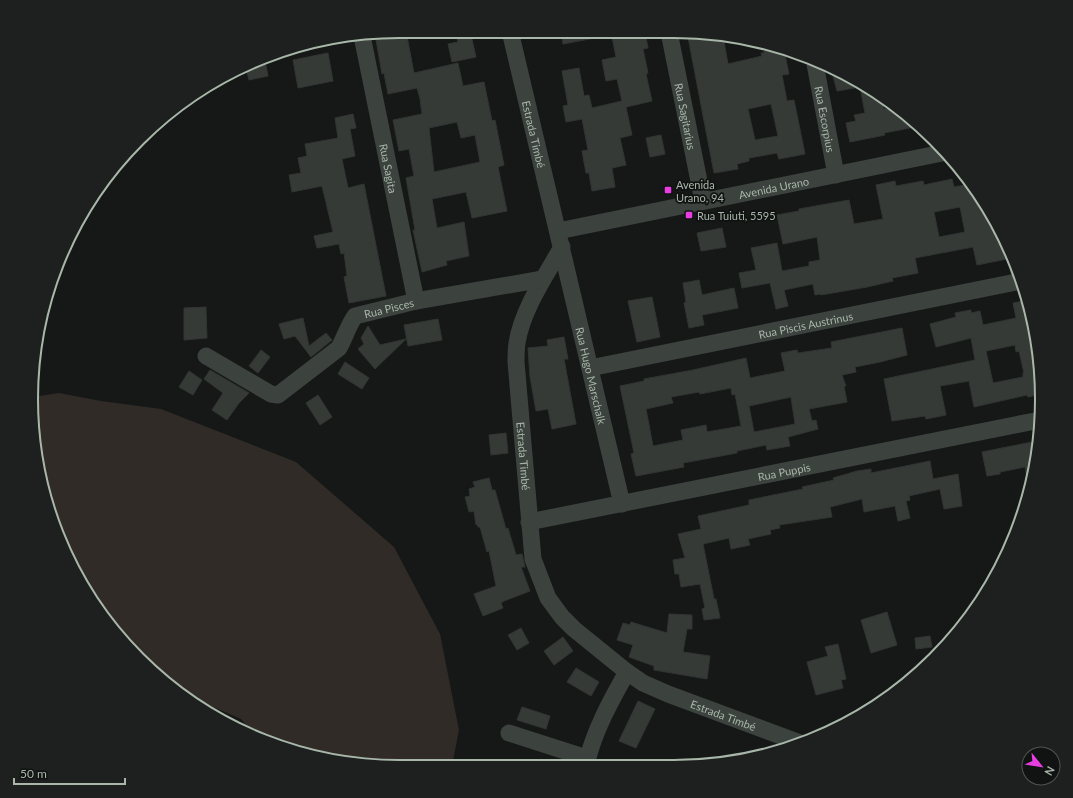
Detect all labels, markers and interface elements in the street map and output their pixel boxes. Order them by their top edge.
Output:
street label: Rua Sagitarius [673,82,699,151]
street label: Rua Escorpius [813,85,838,154]
street label: Estrada Timbé [520,99,549,169]
street label: Rua Sagita [378,142,400,194]
street label: Avenida Urano [737,174,810,201]
place label: Avenida Urano, 94 [676,178,724,204]
marker: Avenida Urano, 94 [663,185,673,195]
place label: Rua Tuiuti, 5595 [697,209,776,222]
marker: Rua Tuiuti, 5595 [684,210,694,220]
street label: Rua Pisces [363,295,415,320]
street label: Rua Piscis Austrinus [757,309,854,340]
street label: Rua Hugo Marschalk [574,325,609,426]
street label: Estrada Timbé [515,421,534,491]
street label: Rua Puppis [756,459,812,483]
street label: Estrada Timbé [689,697,758,733]
north arrow [1021,746,1061,786]
scale bar [14,760,125,786]
text: N [1042,764,1058,778]
text: 50 m [20,766,47,781]

